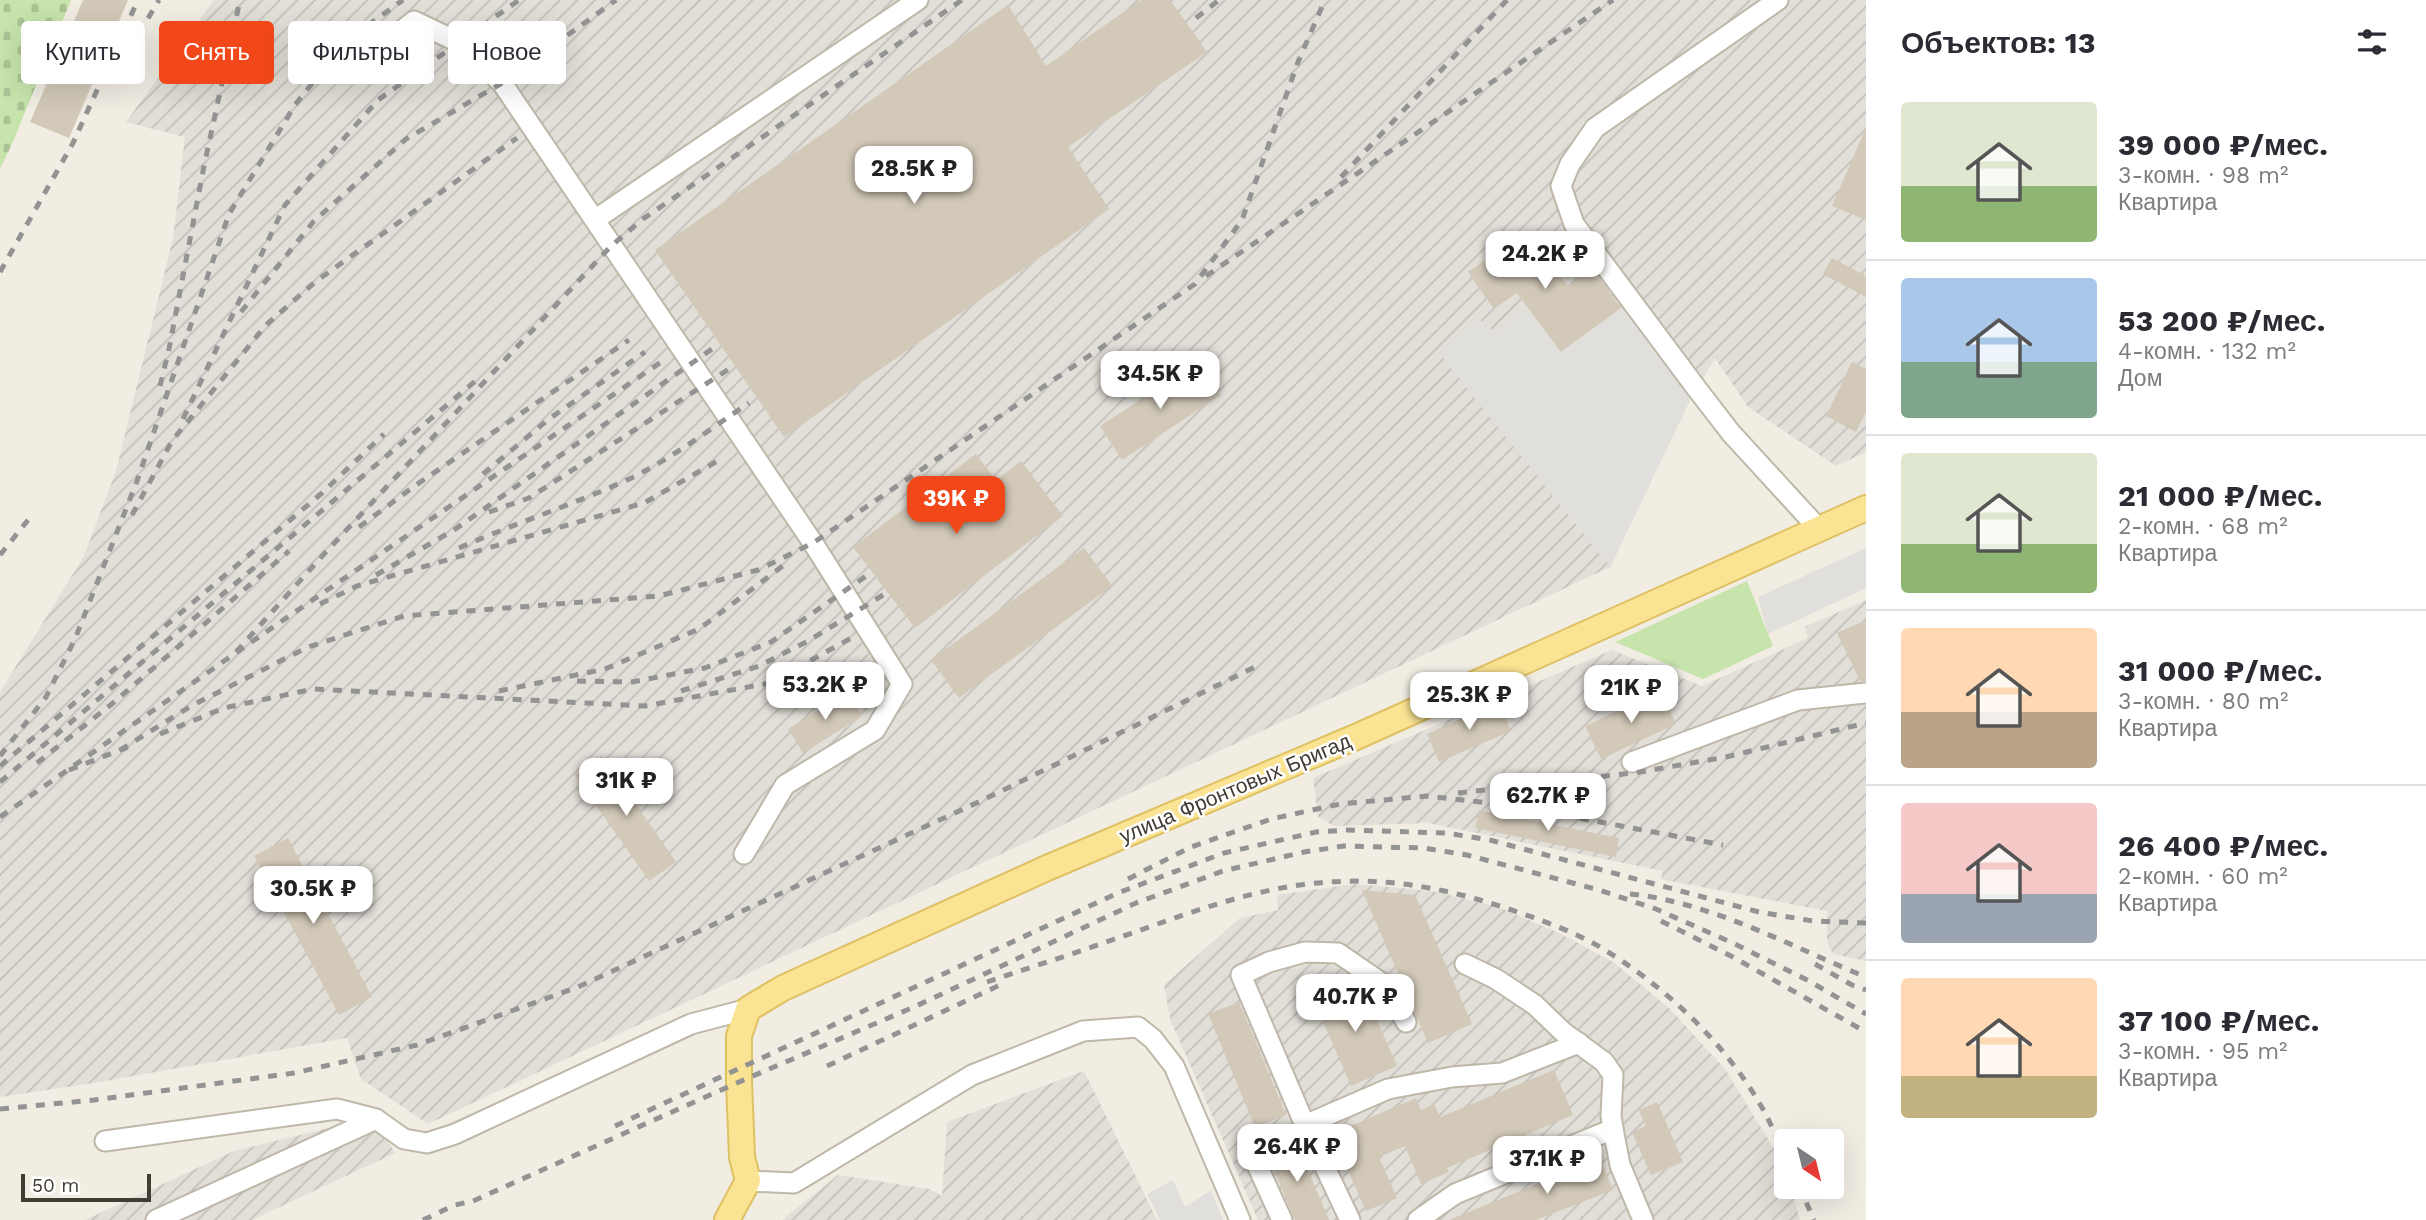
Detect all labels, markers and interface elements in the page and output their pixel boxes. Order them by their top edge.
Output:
chip: Купить [21,21,145,84]
chip: Снять [159,21,274,84]
chip: Фильтры [288,21,434,84]
chip: Новое [448,21,566,84]
icon: filters [2353,23,2391,61]
text: Объектов: 13 [1901,25,2096,60]
text: 39 000 ₽/мес. [2118,127,2328,162]
icon: home [1957,130,2041,214]
pin: 28.5K ₽ [849,146,979,206]
text: 28.5K ₽ [871,155,957,182]
text: 3-комн. · 98 m² [2118,162,2288,189]
text: Квартира [2118,189,2217,216]
pin: 24.2K ₽ [1480,232,1610,291]
text: 24.2K ₽ [1502,240,1588,267]
text: 53 200 ₽/мес. [2118,303,2326,338]
icon: home [1957,306,2041,390]
text: 4-комн. · 132 m² [2118,338,2296,365]
pin: 34.5K ₽ [1095,352,1225,411]
text: 34.5K ₽ [1117,360,1203,387]
text: Дом [2118,365,2162,392]
pin: 39K ₽ [907,476,1005,536]
text: 21 000 ₽/мес. [2118,478,2322,513]
icon: home [1957,481,2041,565]
text: 39K ₽ [923,485,989,512]
text: 2-комн. · 68 m² [2118,513,2288,540]
text: Квартира [2118,540,2217,567]
text: 31 000 ₽/мес. [2118,653,2322,688]
icon: home [1957,656,2041,740]
pin: 53.2K ₽ [760,662,890,722]
pin: 21K ₽ [1582,666,1680,725]
text: 53.2K ₽ [782,671,868,698]
pin: 25.3K ₽ [1404,672,1534,732]
text: 21K ₽ [1600,674,1662,701]
text: 25.3K ₽ [1426,681,1512,708]
text: 3-комн. · 80 m² [2118,688,2288,715]
text: Квартира [2118,715,2217,742]
street label: улица Фронтовых Бригад [1115,728,1355,848]
pin: 31K ₽ [577,758,675,818]
text: 31K ₽ [595,767,657,794]
pin: 62.7K ₽ [1483,774,1613,833]
text: 62.7K ₽ [1506,782,1590,809]
text: 26 400 ₽/мес. [2118,828,2328,863]
icon: home [1957,831,2041,915]
text: 2-комн. · 60 m² [2118,863,2288,890]
pin: 30.5K ₽ [248,866,378,926]
text: 30.5K ₽ [270,875,356,902]
text: Квартира [2118,890,2217,917]
pin: 40.7K ₽ [1290,974,1420,1034]
text: 40.7K ₽ [1312,983,1398,1010]
text: 37 100 ₽/мес. [2118,1003,2320,1038]
icon: home [1957,1006,2041,1090]
text: 3-комн. · 95 m² [2118,1038,2288,1065]
text: Квартира [2118,1065,2217,1092]
pin: 26.4K ₽ [1232,1124,1362,1184]
north arrow [1774,1129,1844,1199]
map controls [1774,1129,1844,1199]
text: 26.4K ₽ [1253,1133,1341,1160]
pin: 37.1K ₽ [1482,1136,1612,1196]
text: 37.1K ₽ [1509,1145,1585,1172]
scale bar [21,1171,150,1203]
text: 50 m [32,1174,79,1197]

